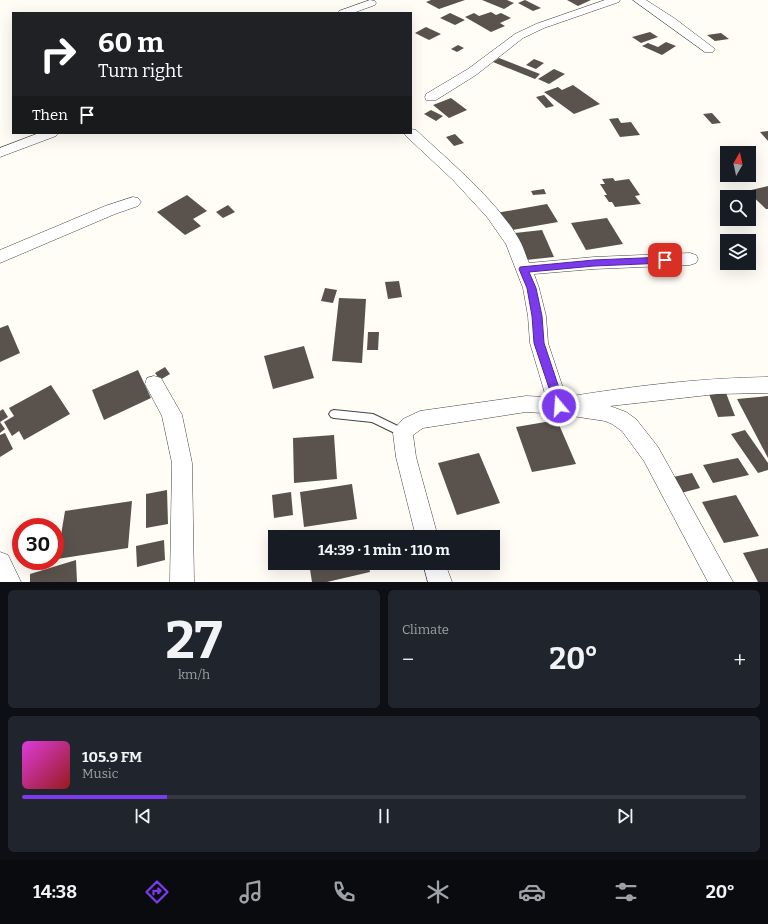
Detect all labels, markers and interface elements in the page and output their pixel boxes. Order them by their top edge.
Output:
text: 60 m [98,26,164,59]
icon: right [32,28,84,80]
text: Turn right [98,60,183,82]
icon: arrive [76,104,98,126]
text: Then [32,106,68,124]
north arrow [720,146,756,182]
map controls [720,146,756,270]
button: search [720,190,756,226]
button: layers [720,234,756,270]
pin [648,243,682,277]
icon: arrive [654,249,676,271]
position arrow [538,385,580,427]
speed limit sign: 30 [12,518,64,570]
text: 14:39 · 1 min · 110 m [318,541,450,559]
text: 27 [166,609,223,672]
text: Climate [402,622,449,637]
text: 20° [549,641,598,677]
text: − [402,646,414,673]
text: + [733,646,746,673]
text: km/h [178,667,210,682]
text: 105.9 FM [82,748,142,766]
text: Music [82,766,118,781]
icon: previous [132,805,154,827]
icon: pause [373,805,395,827]
icon: next [614,805,636,827]
icon: directions [143,878,171,906]
icon: music [237,878,265,906]
icon: phone [330,878,358,906]
icon: climate [424,878,452,906]
icon: car [518,878,546,906]
icon: filters [612,878,640,906]
text: 14:38 [33,881,77,903]
text: 20° [706,881,735,903]

